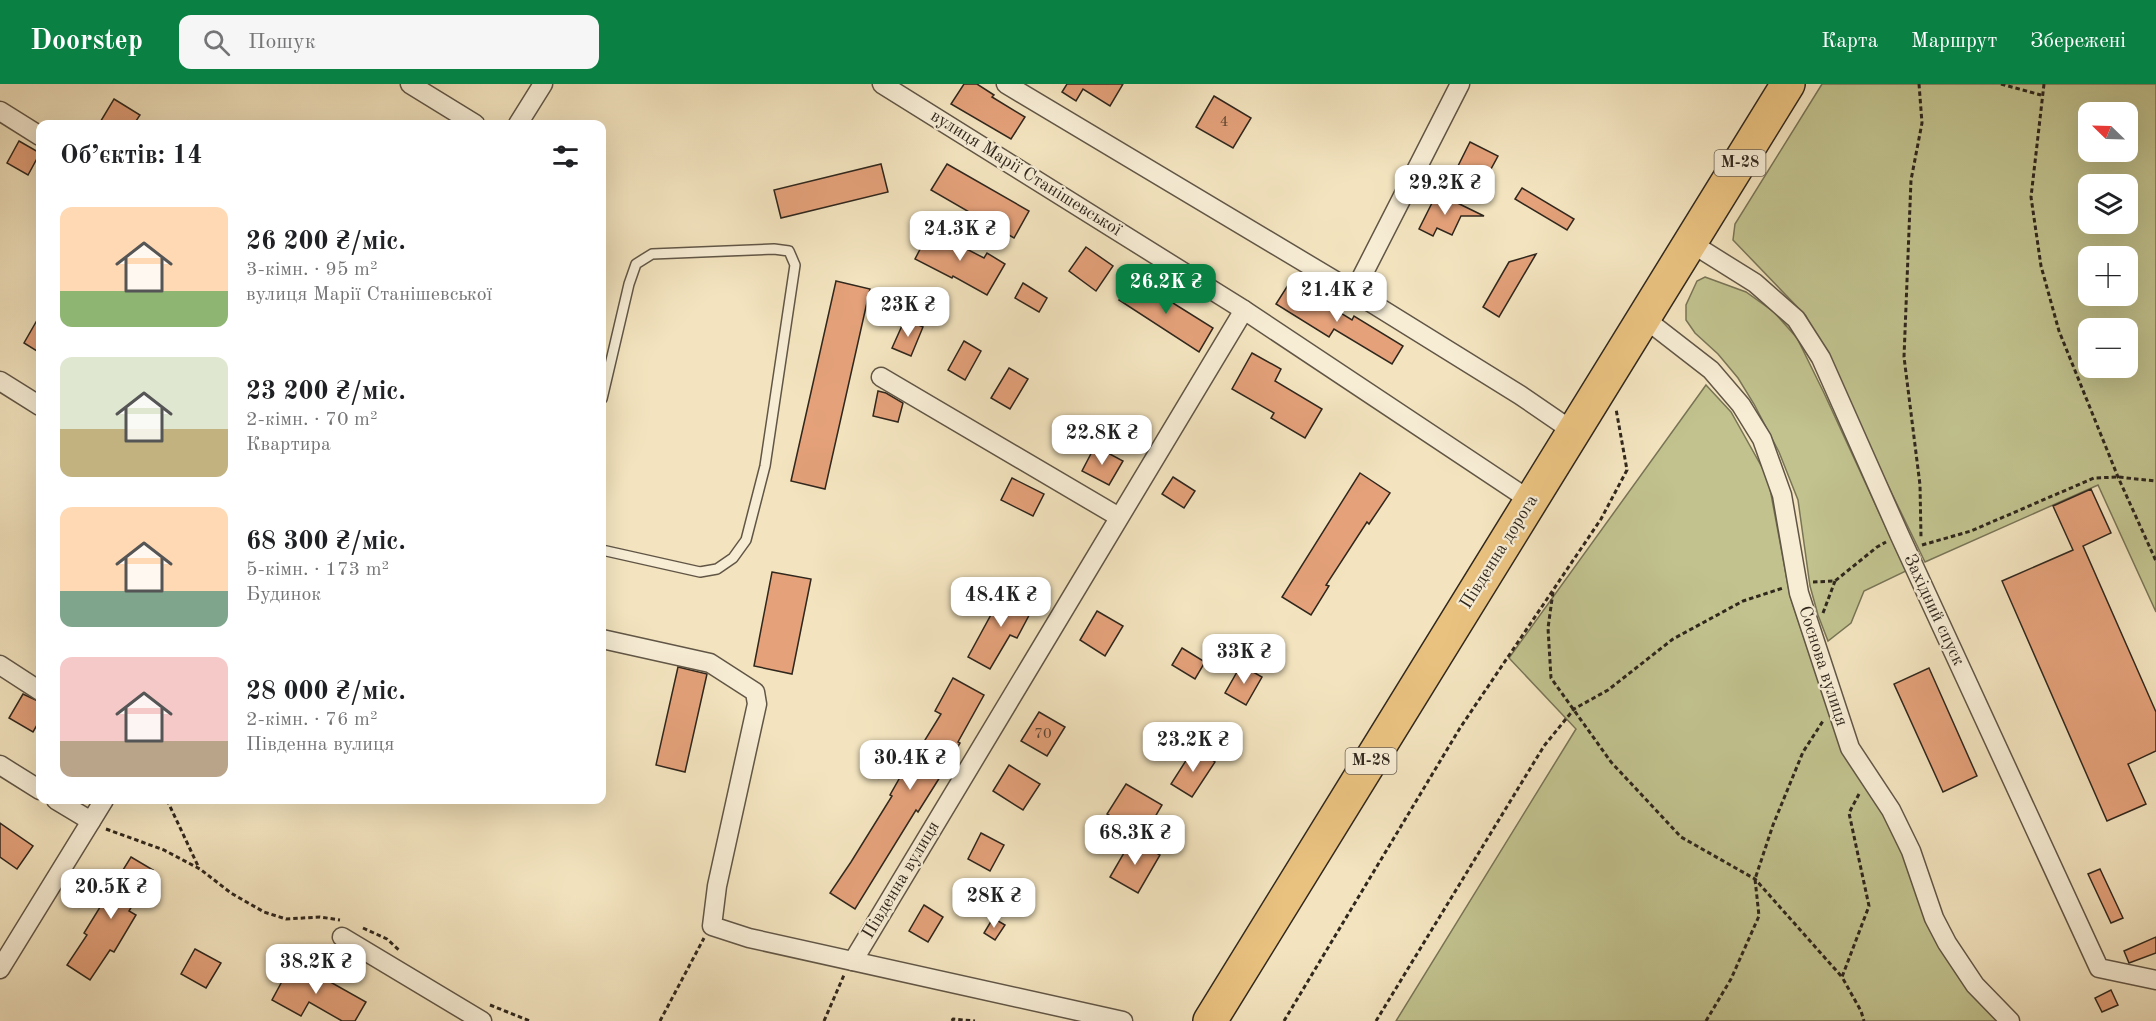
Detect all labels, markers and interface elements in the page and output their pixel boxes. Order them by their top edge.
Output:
search box [179,15,599,69]
icon: search [200,26,233,59]
text: Doorstep [30,28,143,56]
text: Пошук [248,31,316,53]
text: Карта [1821,31,1878,52]
text: Маршрут [1911,31,1997,52]
text: Збережені [2030,31,2126,52]
north arrow [2078,102,2138,162]
map controls [2078,102,2138,378]
street label: вулиця Марії Станішевської [927,107,1125,239]
house number: 4 [1220,115,1228,130]
icon: filters [549,140,582,173]
text: Об’єктів: 14 [60,143,202,169]
road number: М-28 [1714,150,1766,176]
pin: 29.2K ₴ [1390,165,1500,216]
text: 29.2K ₴ [1409,174,1481,194]
button: layers [2078,174,2138,234]
pin: 24.3K ₴ [905,211,1015,262]
text: 24.3K ₴ [924,220,996,240]
text: 26 200 ₴/міс. [246,229,406,255]
icon: home [108,231,180,303]
button: + [2078,246,2138,306]
text: 3-кімн. · 95 m² [246,260,378,280]
pin: 26.2K ₴ [1111,264,1221,315]
pin: 21.4K ₴ [1282,272,1392,323]
text: 26.2K ₴ [1130,273,1202,293]
text: 21.4K ₴ [1301,281,1373,301]
text: вулиця Марії Станішевської [246,285,492,305]
pin: 23K ₴ [866,287,950,338]
text: 23K ₴ [880,296,936,316]
button: − [2078,318,2138,378]
text: 23 200 ₴/міс. [246,379,406,405]
icon: home [108,381,180,453]
text: 2-кімн. · 70 m² [246,410,378,430]
pin: 22.8K ₴ [1047,415,1157,466]
text: 22.8K ₴ [1066,424,1138,444]
text: Квартира [246,435,331,455]
street label: Південна дорога [1457,492,1541,612]
text: 68 300 ₴/міс. [246,529,406,555]
icon: home [108,531,180,603]
street label: Західний спуск [1900,551,1968,669]
text: 5-кімн. · 173 m² [246,560,389,580]
pin: 48.4K ₴ [946,577,1056,628]
text: Будинок [246,585,321,605]
text: 48.4K ₴ [965,586,1037,606]
street label: Соснова вулиця [1795,604,1851,728]
pin: 33K ₴ [1202,634,1286,685]
text: 33K ₴ [1216,643,1272,663]
text: 28 000 ₴/міс. [246,679,406,705]
icon: home [108,681,180,753]
text: 2-кімн. · 76 m² [246,710,378,730]
pin: 23.2K ₴ [1138,722,1248,773]
house number: 70 [1034,727,1052,742]
text: 23.2K ₴ [1157,731,1229,751]
text: Південна вулиця [246,735,394,755]
pin: 30.4K ₴ [855,740,965,791]
road number: М-28 [1346,748,1396,774]
text: 30.4K ₴ [874,749,946,769]
pin: 68.3K ₴ [1080,815,1190,866]
street label: Південна вулиця [859,818,943,942]
text: 68.3K ₴ [1099,824,1171,844]
pin: 20.5K ₴ [56,869,166,920]
text: 20.5K ₴ [75,878,147,898]
pin: 28K ₴ [952,878,1036,929]
text: 28K ₴ [966,887,1022,907]
pin: 38.2K ₴ [261,944,371,995]
text: 38.2K ₴ [280,953,352,973]

